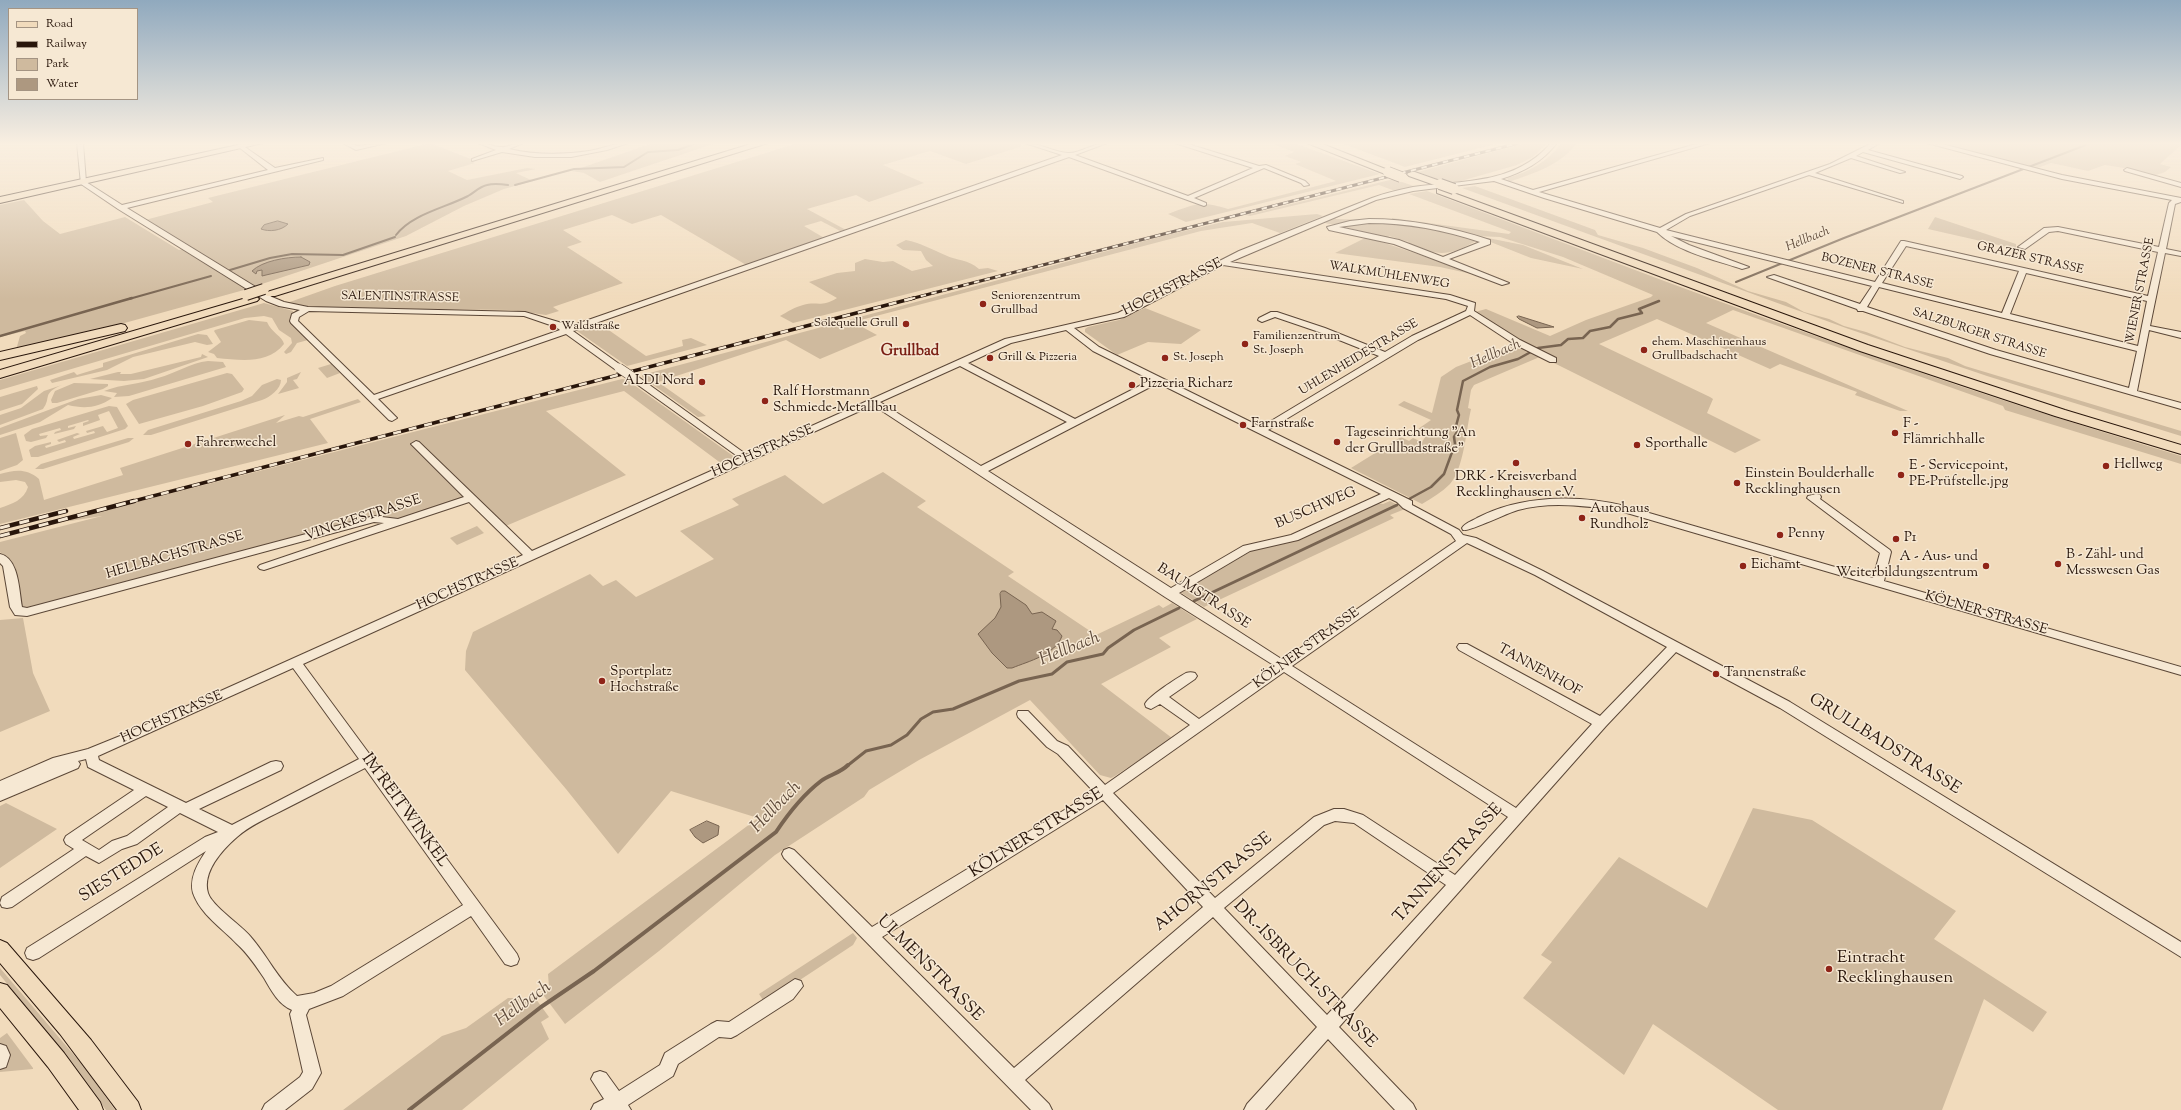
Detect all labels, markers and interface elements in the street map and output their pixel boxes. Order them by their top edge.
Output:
legend [8,8,138,100]
text: Road [46,15,73,33]
text: Railway [46,35,87,53]
text: Park [46,55,69,73]
text: Water [46,75,78,93]
water label: Hellbach [1784,224,1832,256]
street label: WIENER STRASSE [2124,237,2158,345]
street label: GRAZER STRASSE [1975,240,2085,278]
street label: BOZENER STRASSE [1819,251,1935,293]
street label: HOCHSTRASSE [1120,256,1226,320]
street label: WALKMÜHLENWEG [1328,259,1450,293]
street label: SALENTINSTRASSE [341,290,459,306]
place label: Seniorenzentrum Grullbad [991,290,1080,318]
marker: Seniorenzentrum Grullbad [978,299,988,309]
street label: SALZBURGER STRASSE [1910,306,2048,362]
place label: Solequelle Grull [814,317,898,331]
street label: UHLENHEIDESTRASSE [1297,317,1421,399]
marker: Solequelle Grull [901,319,911,329]
place label: Waldstraße [561,320,620,334]
marker: Waldstraße [548,322,558,332]
place label: Familienzentrum St. Joseph [1253,330,1340,358]
water label: Hellbach [1468,336,1524,374]
place label: ehem. Maschinenhaus Grullbadschacht [1652,336,1766,364]
marker: Familienzentrum St. Joseph [1240,339,1250,349]
district label: Grullbad [881,343,939,361]
marker: ehem. Maschinenhaus Grullbadschacht [1639,345,1649,355]
place label: Grill & Pizzeria [998,351,1077,365]
place label: St. Joseph [1173,351,1224,365]
marker: Grill & Pizzeria [985,353,995,363]
marker: St. Joseph [1160,353,1170,363]
place label: ALDI Nord [624,374,694,390]
marker: ALDI Nord [697,377,707,387]
place label: Pizzeria Richarz [1140,377,1233,393]
marker: Pizzeria Richarz [1127,380,1137,390]
place label: Ralf Horstmann Schmiede-Metallbau [773,385,897,418]
marker: Ralf Horstmann Schmiede-Metallbau [760,396,770,406]
place label: Farnstraße [1251,417,1314,433]
place label: F - Flämrichhalle [1903,417,1985,450]
marker: Farnstraße [1238,420,1248,430]
street label: HOCHSTRASSE [709,422,817,482]
place label: Tageseinrichtung "An der Grullbadstraße" [1345,426,1476,458]
marker: F - Flämrichhalle [1890,428,1900,438]
place label: Fahrerwechel [196,436,276,452]
marker: Tageseinrichtung "An der Grullbadstraße" [1332,437,1342,447]
place label: Sporthalle [1645,437,1708,453]
marker: Fahrerwechel [183,439,193,449]
marker: Sporthalle [1632,440,1642,450]
marker: DRK - Kreisverband Recklinghausen e.V. [1511,458,1521,468]
place label: Hellweg [2114,458,2163,474]
place label: E - Servicepoint, PE-Prüfstelle.jpg [1909,459,2008,492]
marker: Hellweg [2101,461,2111,471]
place label: Einstein Boulderhalle Recklinghausen [1745,467,1874,500]
place label: DRK - Kreisverband Recklinghausen e.V. [1455,470,1577,502]
marker: E - Servicepoint, PE-Prüfstelle.jpg [1896,470,1906,480]
marker: Einstein Boulderhalle Recklinghausen [1732,478,1742,488]
street label: BUSCHWEG [1273,484,1359,534]
street label: VINCKESTRASSE [303,492,423,546]
place label: Autohaus Rundholz [1590,502,1649,534]
marker: Autohaus Rundholz [1577,513,1587,523]
place label: Penny [1788,527,1825,543]
street label: HELLBACHSTRASSE [104,528,246,584]
marker: Penny [1775,530,1785,540]
place label: P1 [1904,531,1916,547]
marker: P1 [1891,534,1901,544]
place label: B - Zähl- und Messwesen Gas [2066,548,2159,580]
place label: A - Aus- und Weiterbildungszentrum [1836,550,1978,582]
street label: HOCHSTRASSE [414,555,522,615]
place label: Eichamt [1751,558,1801,574]
marker: B - Zähl- und Messwesen Gas [2053,559,2063,569]
street label: BAUMSTRASSE [1153,561,1253,633]
marker: Eichamt [1738,561,1748,571]
marker: A - Aus- und Weiterbildungszentrum [1981,561,1991,571]
street label: KÖLNER STRASSE [1923,588,2049,640]
street label: KÖLNER STRASSE [1251,605,1363,693]
water label: Hellbach [1036,628,1104,672]
street label: TANNENHOF [1494,641,1584,701]
place label: Sportplatz Hochstraße [610,665,679,698]
place label: Tannenstraße [1724,666,1806,682]
marker: Tannenstraße [1711,669,1721,679]
marker: Sportplatz Hochstraße [597,676,607,686]
street label: HOCHSTRASSE [118,688,226,748]
street label: GRULLBADSTRASSE [1804,690,1964,800]
street label: IM REITWINKEL [356,750,452,872]
water label: Hellbach [747,778,807,838]
street label: KÖLNER STRASSE [966,784,1108,884]
street label: TANNENSTRASSE [1390,800,1508,928]
street label: AHORNSTRASSE [1151,829,1277,937]
street label: SIESTEDDE [76,840,168,908]
street label: DR.-ISBRUCH-STRASSE [1228,897,1380,1053]
street label: ULMENSTRASSE [872,912,986,1026]
place label: Eintracht Recklinghausen [1837,949,1953,989]
marker: Eintracht Recklinghausen [1824,964,1834,974]
water label: Hellbach [492,978,556,1032]

